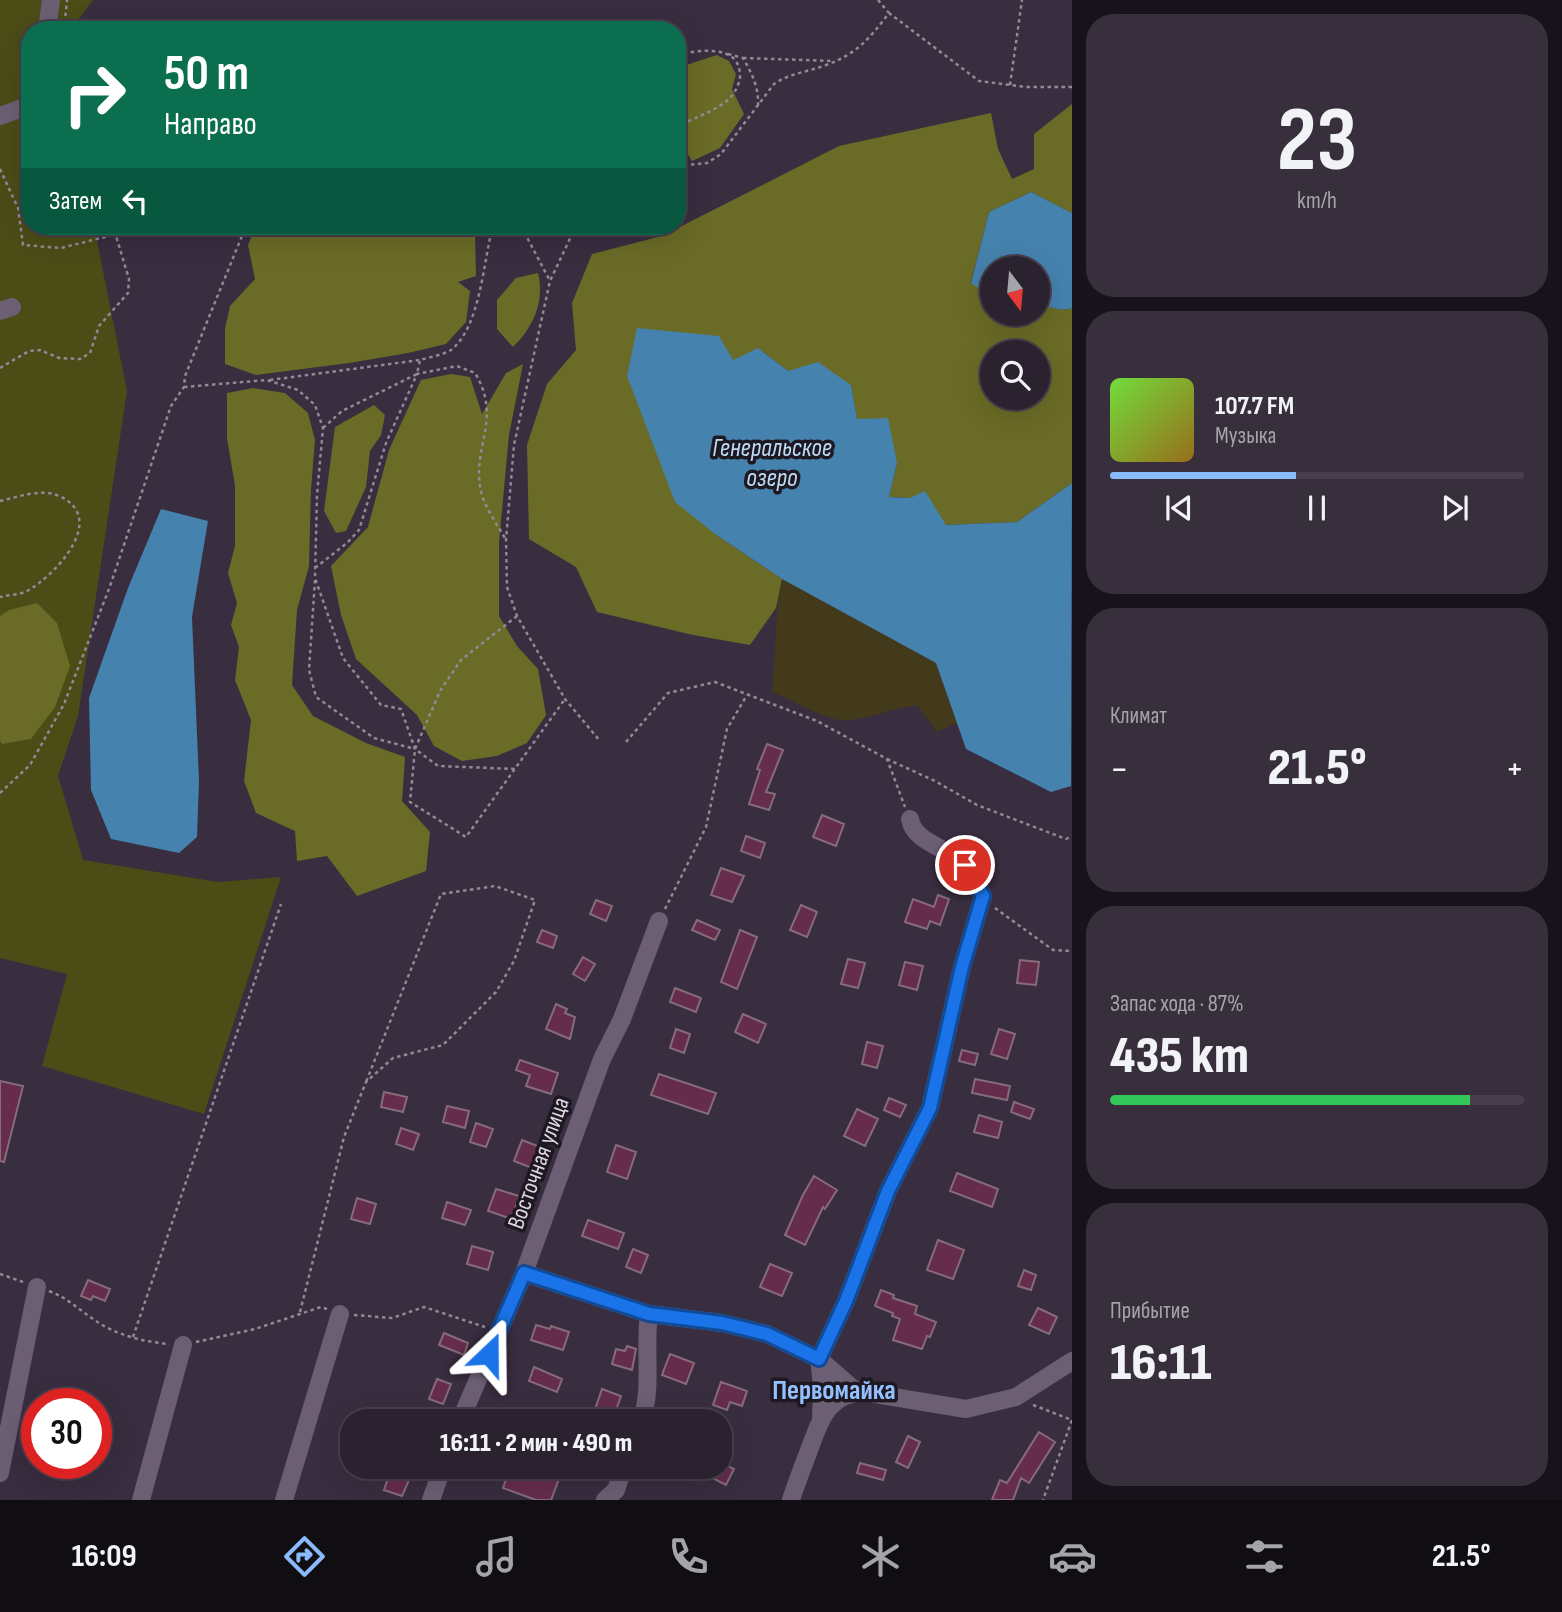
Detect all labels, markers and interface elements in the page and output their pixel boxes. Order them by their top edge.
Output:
text: 50 m [164,45,249,104]
icon: right [49,49,140,140]
text: 23 [1277,87,1357,196]
text: Направо [164,105,257,144]
icon: left [116,182,154,220]
text: Затем [49,186,102,217]
text: km/h [1297,187,1337,215]
north arrow [980,256,1050,326]
map controls [980,256,1050,410]
button: search [980,340,1050,410]
text: 107.7 FM [1215,391,1294,422]
text: Музыка [1215,422,1276,450]
water label: Генеральское озеро [712,433,832,494]
icon: previous [1160,489,1198,527]
icon: pause [1298,489,1336,527]
icon: next [1436,489,1474,527]
text: Климат [1110,702,1167,730]
text: 21.5° [1267,737,1367,800]
text: − [1110,747,1129,792]
text: + [1505,747,1524,792]
pin [935,835,995,895]
icon: arrive [946,846,984,884]
text: Запас хода · 87% [1110,990,1244,1018]
text: 435 km [1110,1025,1249,1088]
street label: Восточная улица [501,1093,576,1233]
text: Прибытие [1110,1297,1190,1325]
position arrow [452,1317,526,1391]
text: 16:11 [1110,1332,1212,1395]
district label: Первомайка [772,1374,896,1407]
speed limit sign: 30 [21,1388,112,1479]
text: 16:11 · 2 мин · 490 m [440,1428,632,1459]
icon: directions [280,1532,329,1581]
icon: music [472,1532,521,1581]
icon: phone [664,1532,713,1581]
icon: climate [856,1532,905,1581]
icon: car [1048,1532,1097,1581]
icon: filters [1240,1532,1289,1581]
text: 16:09 [72,1537,137,1576]
text: 21.5° [1432,1537,1490,1576]

